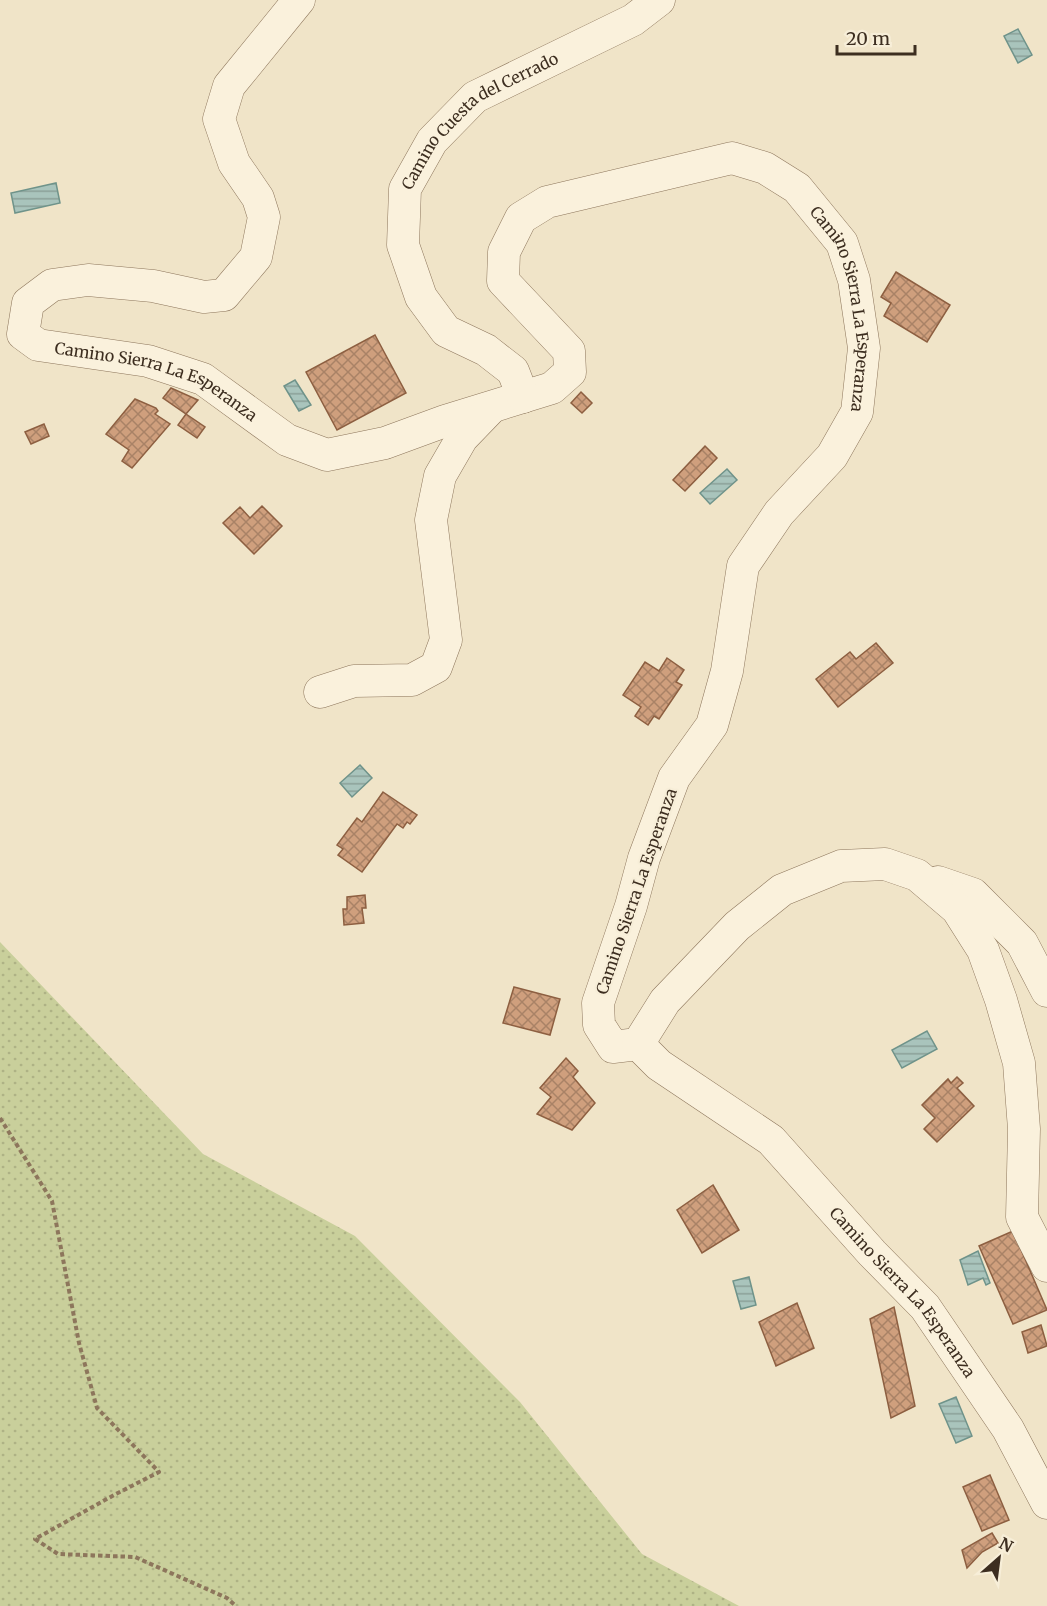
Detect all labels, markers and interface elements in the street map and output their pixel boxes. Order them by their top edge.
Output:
scale bar [837,18,915,56]
text: 20 m [846,27,890,50]
street label: Camino Cuesta del Cerrado [397,48,561,193]
street label: Camino Sierra La Esperanza [806,202,874,413]
street label: Camino Sierra La Esperanza [53,338,262,425]
street label: Camino Sierra La Esperanza [591,785,681,997]
street label: Camino Sierra La Esperanza [826,1203,980,1381]
north arrow [969,1528,1029,1588]
text: N [996,1533,1017,1557]

